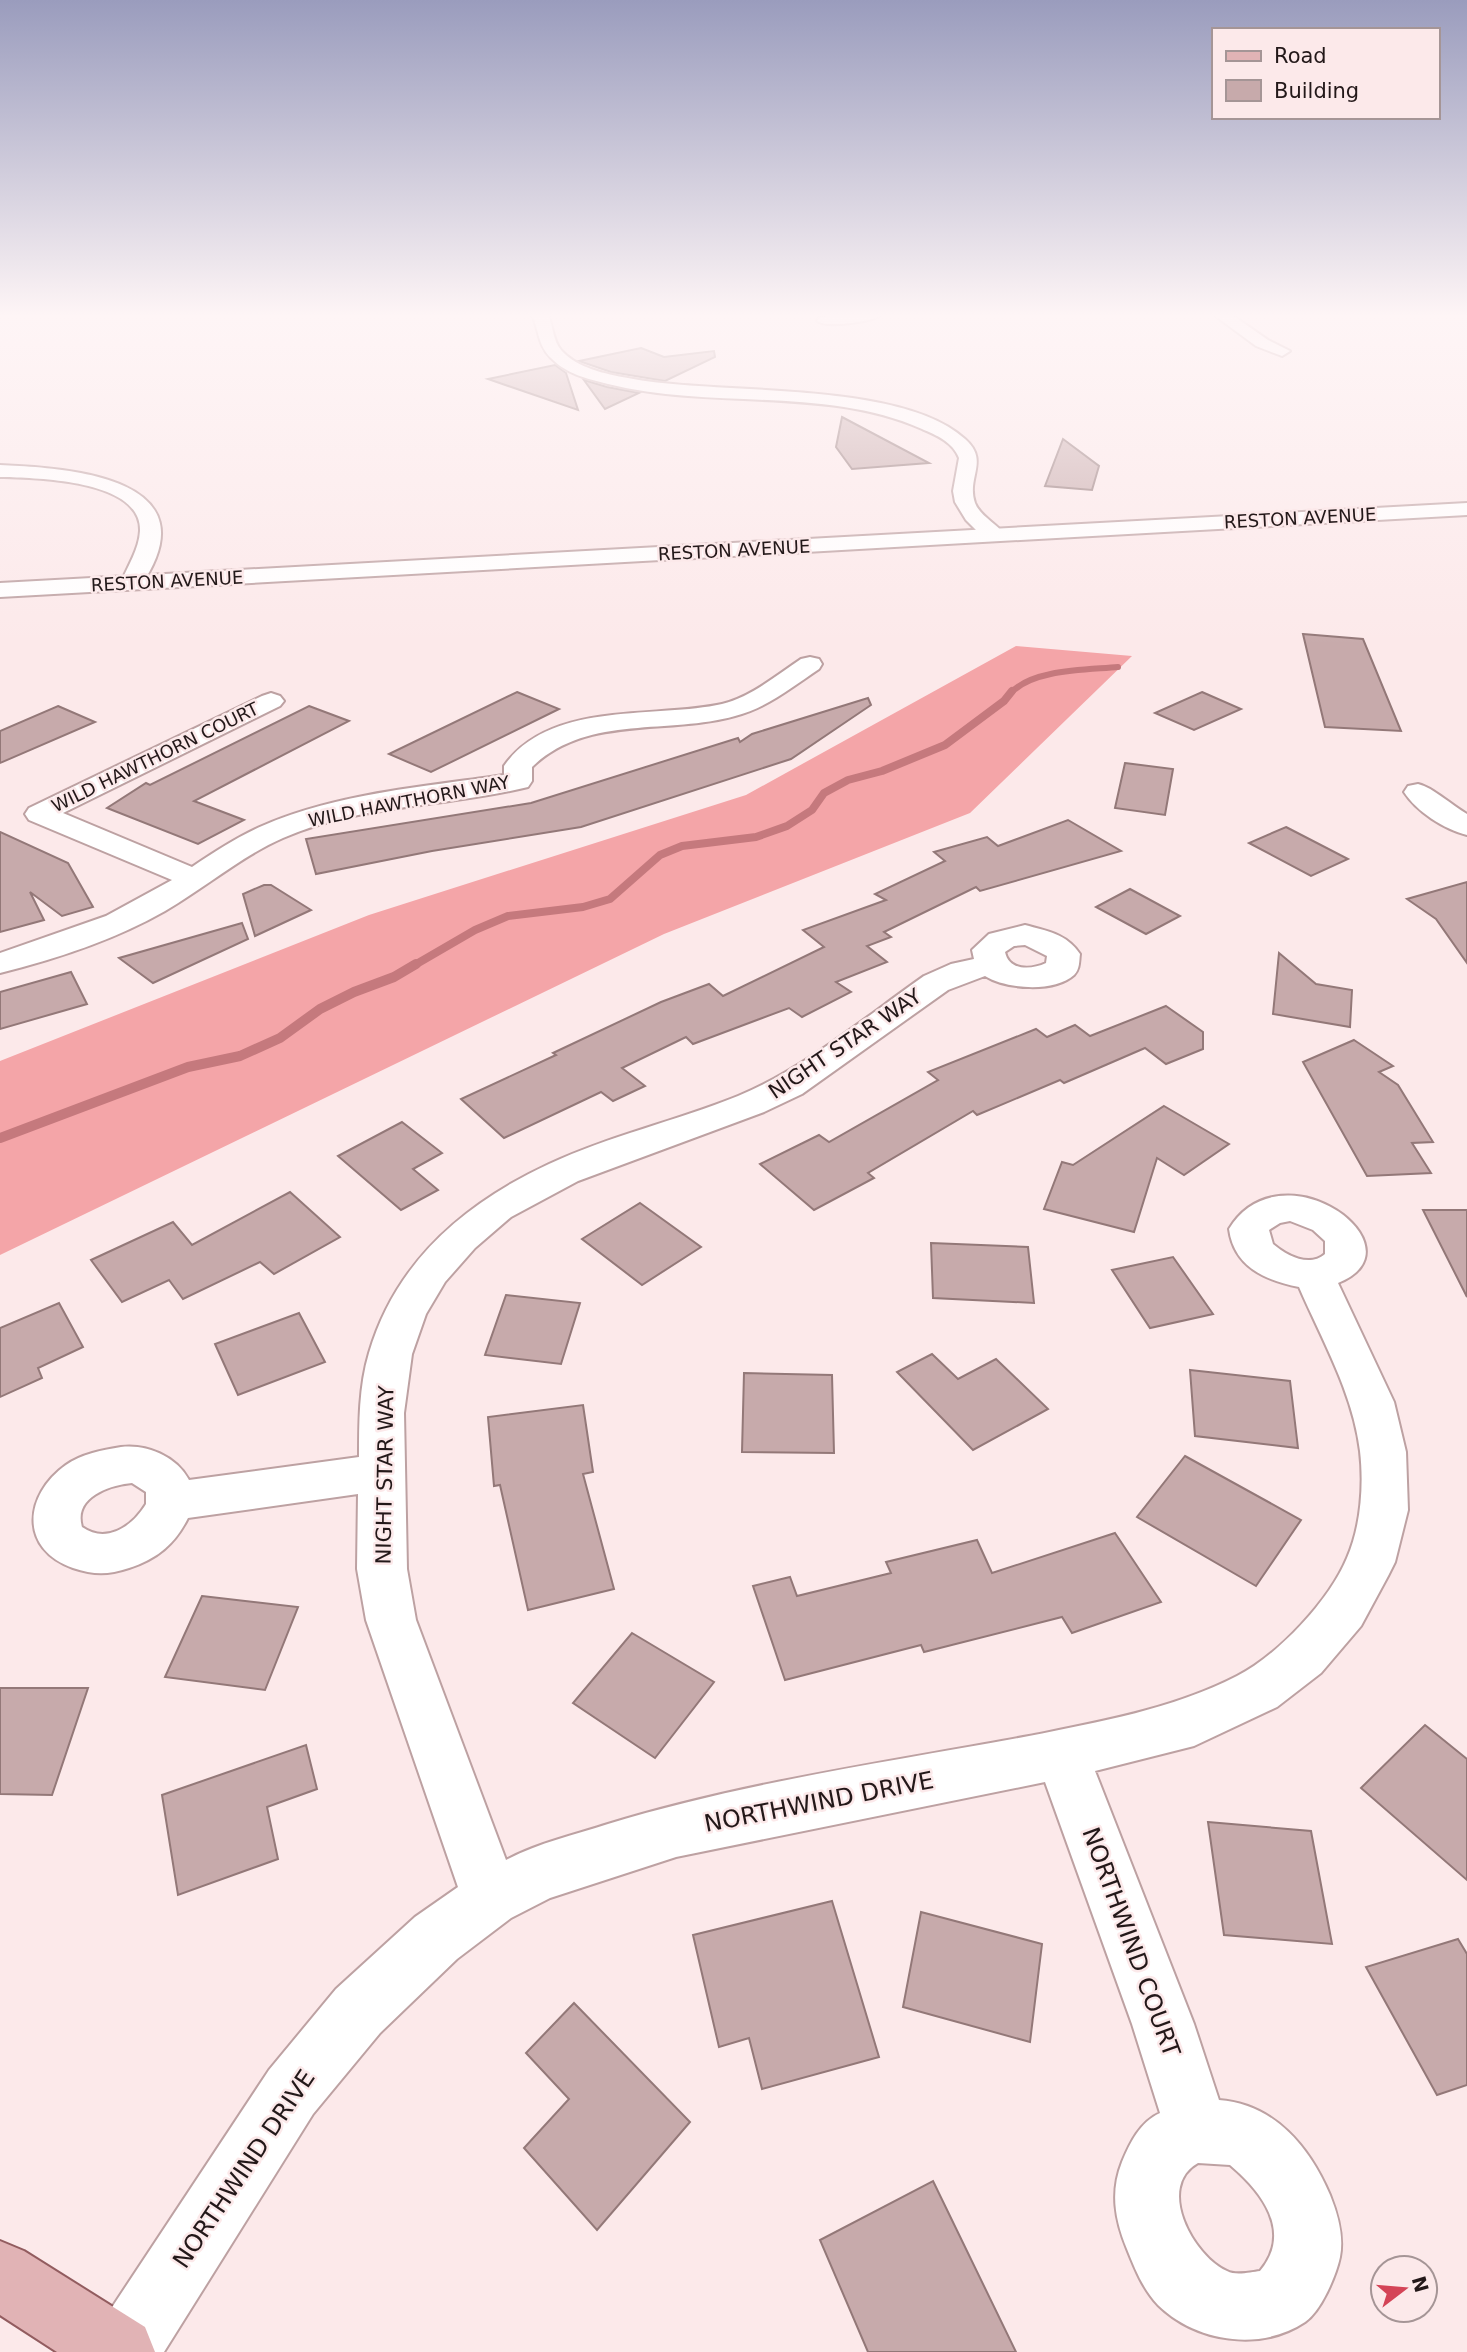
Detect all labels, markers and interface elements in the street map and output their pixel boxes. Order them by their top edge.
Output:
legend [1212,28,1439,119]
text: Road [1274,44,1327,68]
text: Building [1274,79,1359,103]
street label: RESTON AVENUE [1223,504,1377,532]
street label: RESTON AVENUE [657,536,811,564]
street label: RESTON AVENUE [90,567,244,595]
street label: WILD HAWTHORN COURT [48,697,263,816]
street label: WILD HAWTHORN WAY [307,771,512,831]
street label: NIGHT STAR WAY [764,984,926,1104]
street label: NIGHT STAR WAY [371,1385,399,1565]
street label: NORTHWIND DRIVE [702,1766,936,1838]
street label: NORTHWIND COURT [1076,1823,1186,2061]
street label: NORTHWIND DRIVE [167,2065,321,2273]
north arrow [1369,2254,1439,2324]
text: N [1408,2274,1433,2295]

